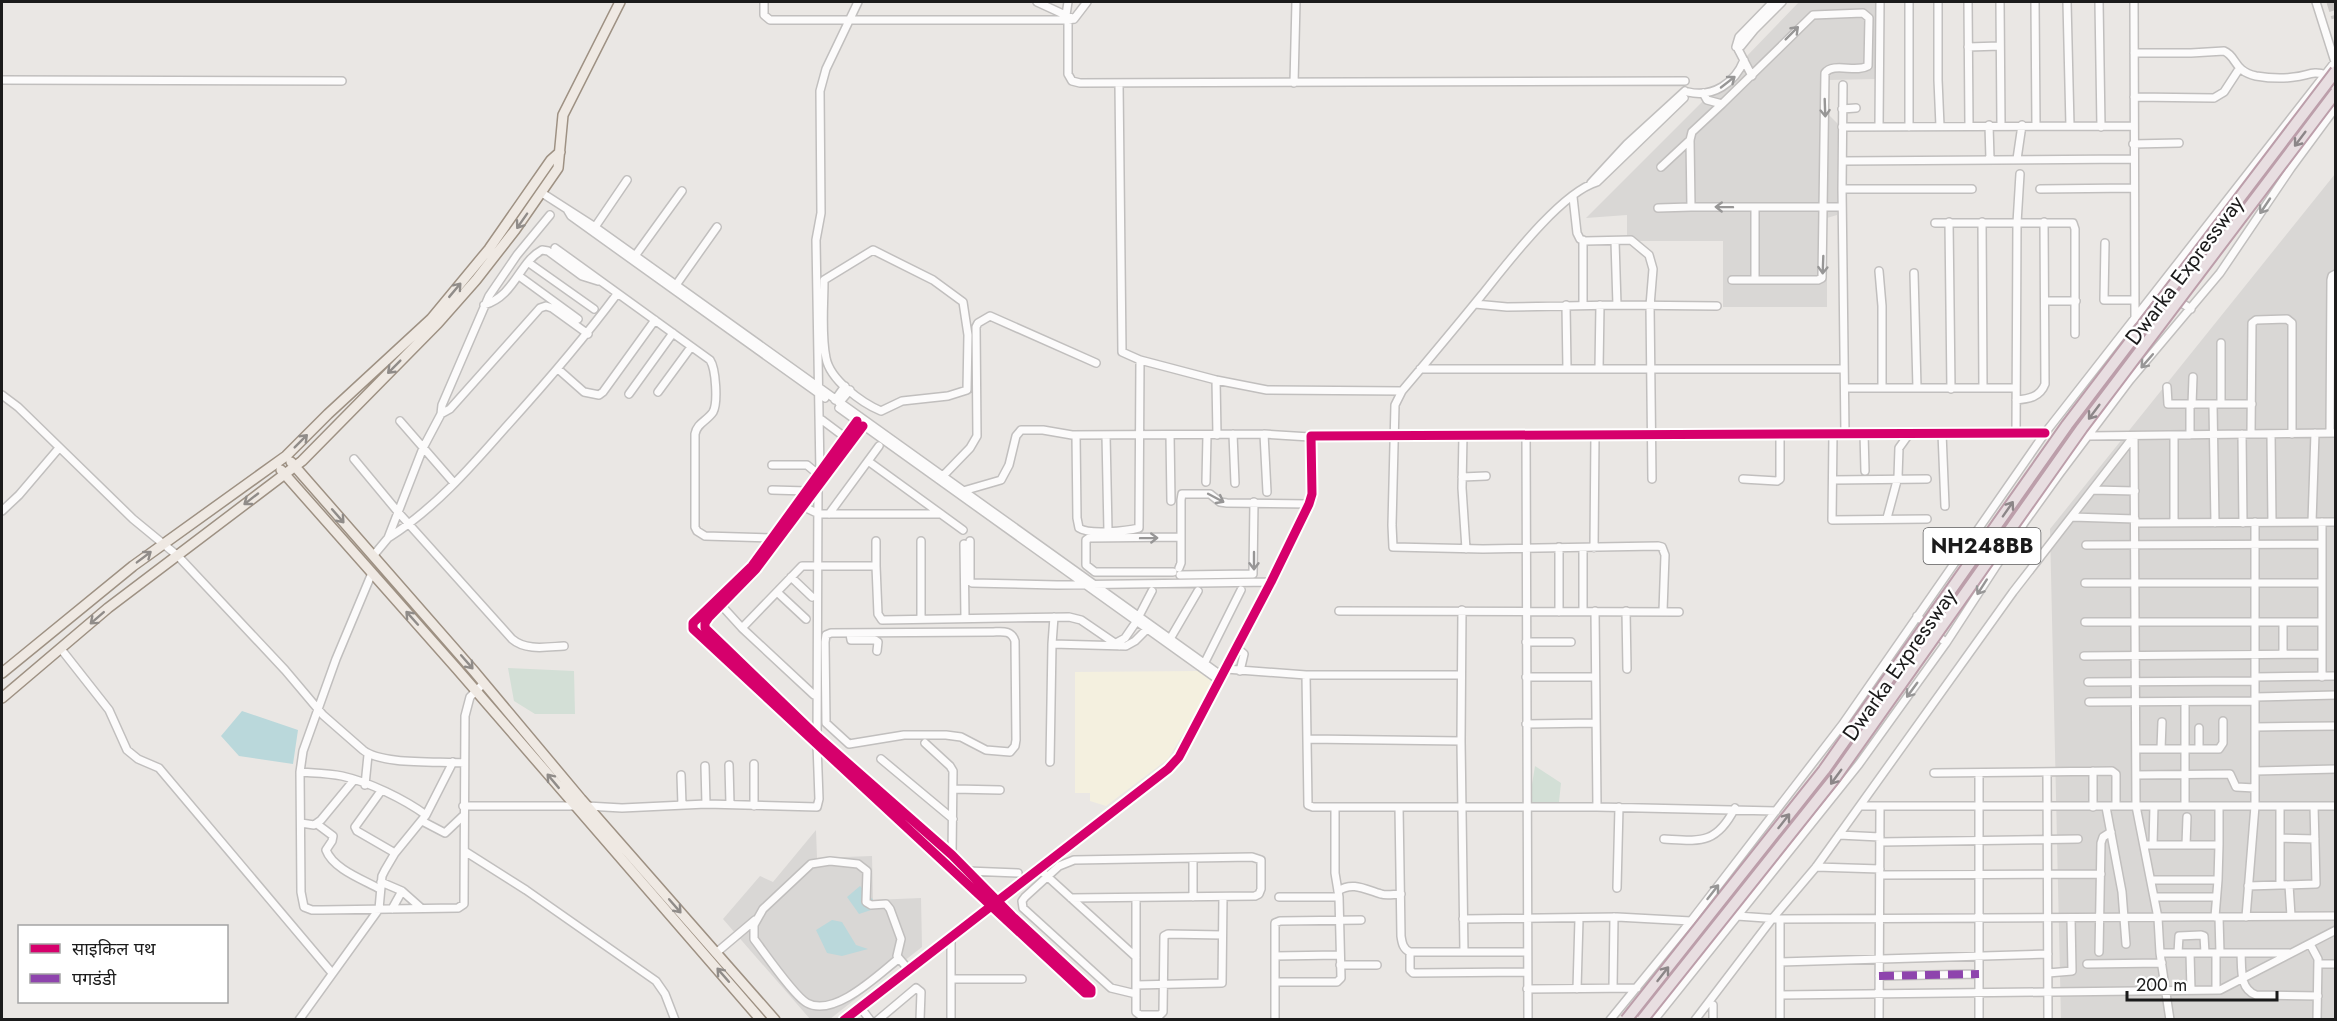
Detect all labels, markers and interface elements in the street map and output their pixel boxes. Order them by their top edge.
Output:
one-way arrow [1784,26,1799,41]
one-way arrow [1720,76,1736,89]
one-way arrow [1819,97,1831,117]
one-way arrow [2294,130,2306,146]
street label: Dwarka Expressway [2117,188,2251,352]
one-way arrow [2259,197,2271,214]
one-way arrow [1714,201,1734,213]
one-way arrow [516,212,528,228]
one-way arrow [1818,255,1829,275]
one-way arrow [448,282,461,298]
one-way arrow [2140,353,2153,369]
one-way arrow [387,360,402,375]
one-way arrow [2088,403,2101,419]
one-way arrow [293,433,308,448]
one-way arrow [1207,492,1224,504]
one-way arrow [244,493,260,506]
one-way arrow [2002,502,2014,518]
one-way arrow [331,508,345,523]
road number: NH248BB [1924,528,2040,564]
one-way arrow [1139,532,1159,544]
one-way arrow [136,550,152,563]
one-way arrow [1248,550,1260,570]
one-way arrow [1976,578,1988,595]
street label: Dwarka Expressway [1834,581,1964,747]
one-way arrow [89,611,104,625]
one-way arrow [405,611,419,626]
one-way arrow [460,654,474,669]
one-way arrow [1906,681,1918,698]
one-way arrow [1829,768,1842,784]
one-way arrow [546,774,560,789]
one-way arrow [1777,813,1790,829]
one-way arrow [1707,885,1719,901]
one-way arrow [668,898,682,913]
legend [18,925,228,1003]
text: साइकिल पथ [72,936,156,962]
scale bar [2127,964,2277,1002]
text: पगडंडी [72,966,117,992]
one-way arrow [1656,966,1669,982]
one-way arrow [716,968,730,983]
text: 200 m [2136,972,2187,998]

